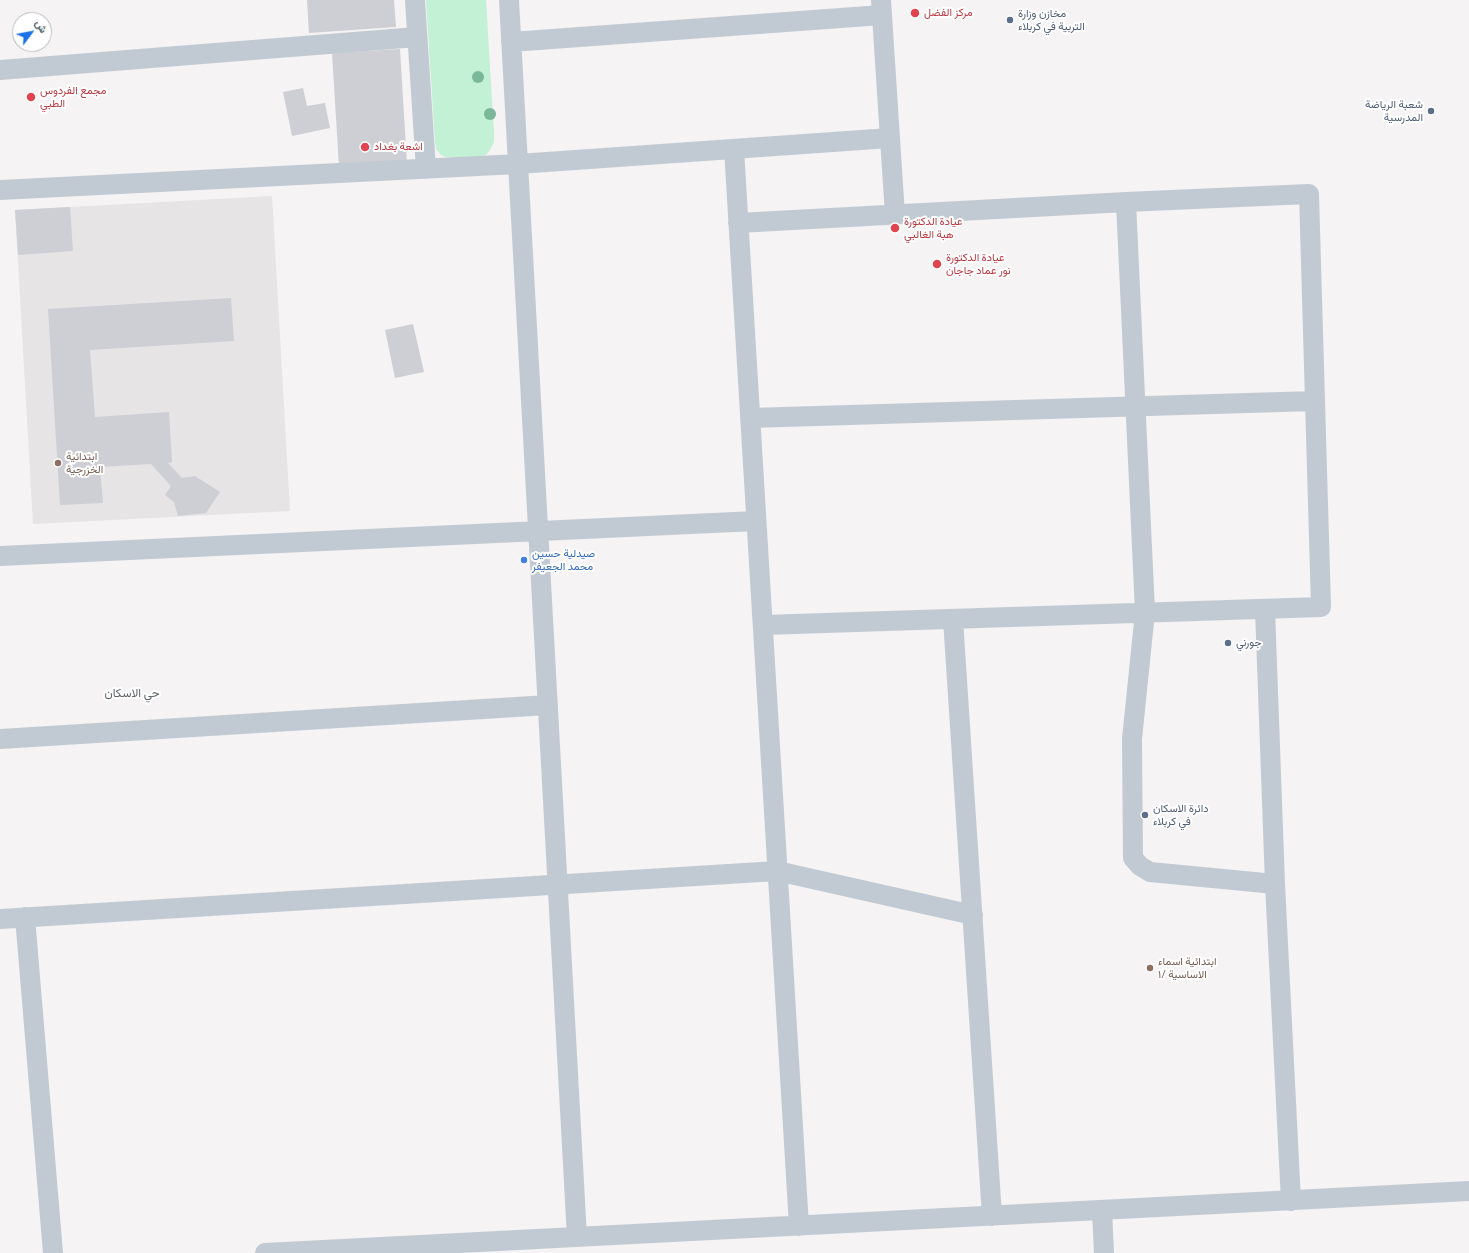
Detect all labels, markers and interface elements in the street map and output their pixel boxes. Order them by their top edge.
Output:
place label: مركز الفضل [924,6,973,20]
marker: مركز الفضل [909,7,921,19]
place label: مخازن وزارة التربية في كربلاء [1018,7,1085,33]
north arrow [12,12,52,52]
marker: مخازن وزارة التربية في كربلاء [1005,15,1015,25]
text: ش [31,16,52,36]
place label: مجمع الفردوس الطبي [40,84,106,110]
marker: مجمع الفردوس الطبي [25,91,37,103]
place label: شعبة الرياضة المدرسية [1365,98,1423,124]
marker: شعبة الرياضة المدرسية [1426,106,1436,116]
place label: اشعة بغداد [374,140,423,154]
marker: اشعة بغداد [359,141,371,153]
place label: عيادة الدكتورة هبة الغالبي [904,215,963,241]
marker: عيادة الدكتورة هبة الغالبي [889,222,901,234]
place label: عيادة الدكتورة نور عماد جاجان [946,251,1011,277]
marker: عيادة الدكتورة نور عماد جاجان [931,258,943,270]
place label: ابتدائية الخزرجية [66,450,103,476]
marker: ابتدائية الخزرجية [53,458,63,468]
place label: صيدلية حسين محمد الجعيفر [532,547,595,573]
marker: صيدلية حسين محمد الجعيفر [519,555,529,565]
place label: جورني [1236,636,1262,650]
marker: جورني [1223,638,1233,648]
district label: حي الاسكان [105,687,159,701]
place label: دائرة الاسكان في كربلاء [1153,802,1209,828]
marker: دائرة الاسكان في كربلاء [1140,810,1150,820]
place label: ابتدائية اسماء الاساسية /١ [1158,955,1216,981]
marker: ابتدائية اسماء الاساسية /١ [1145,963,1155,973]

